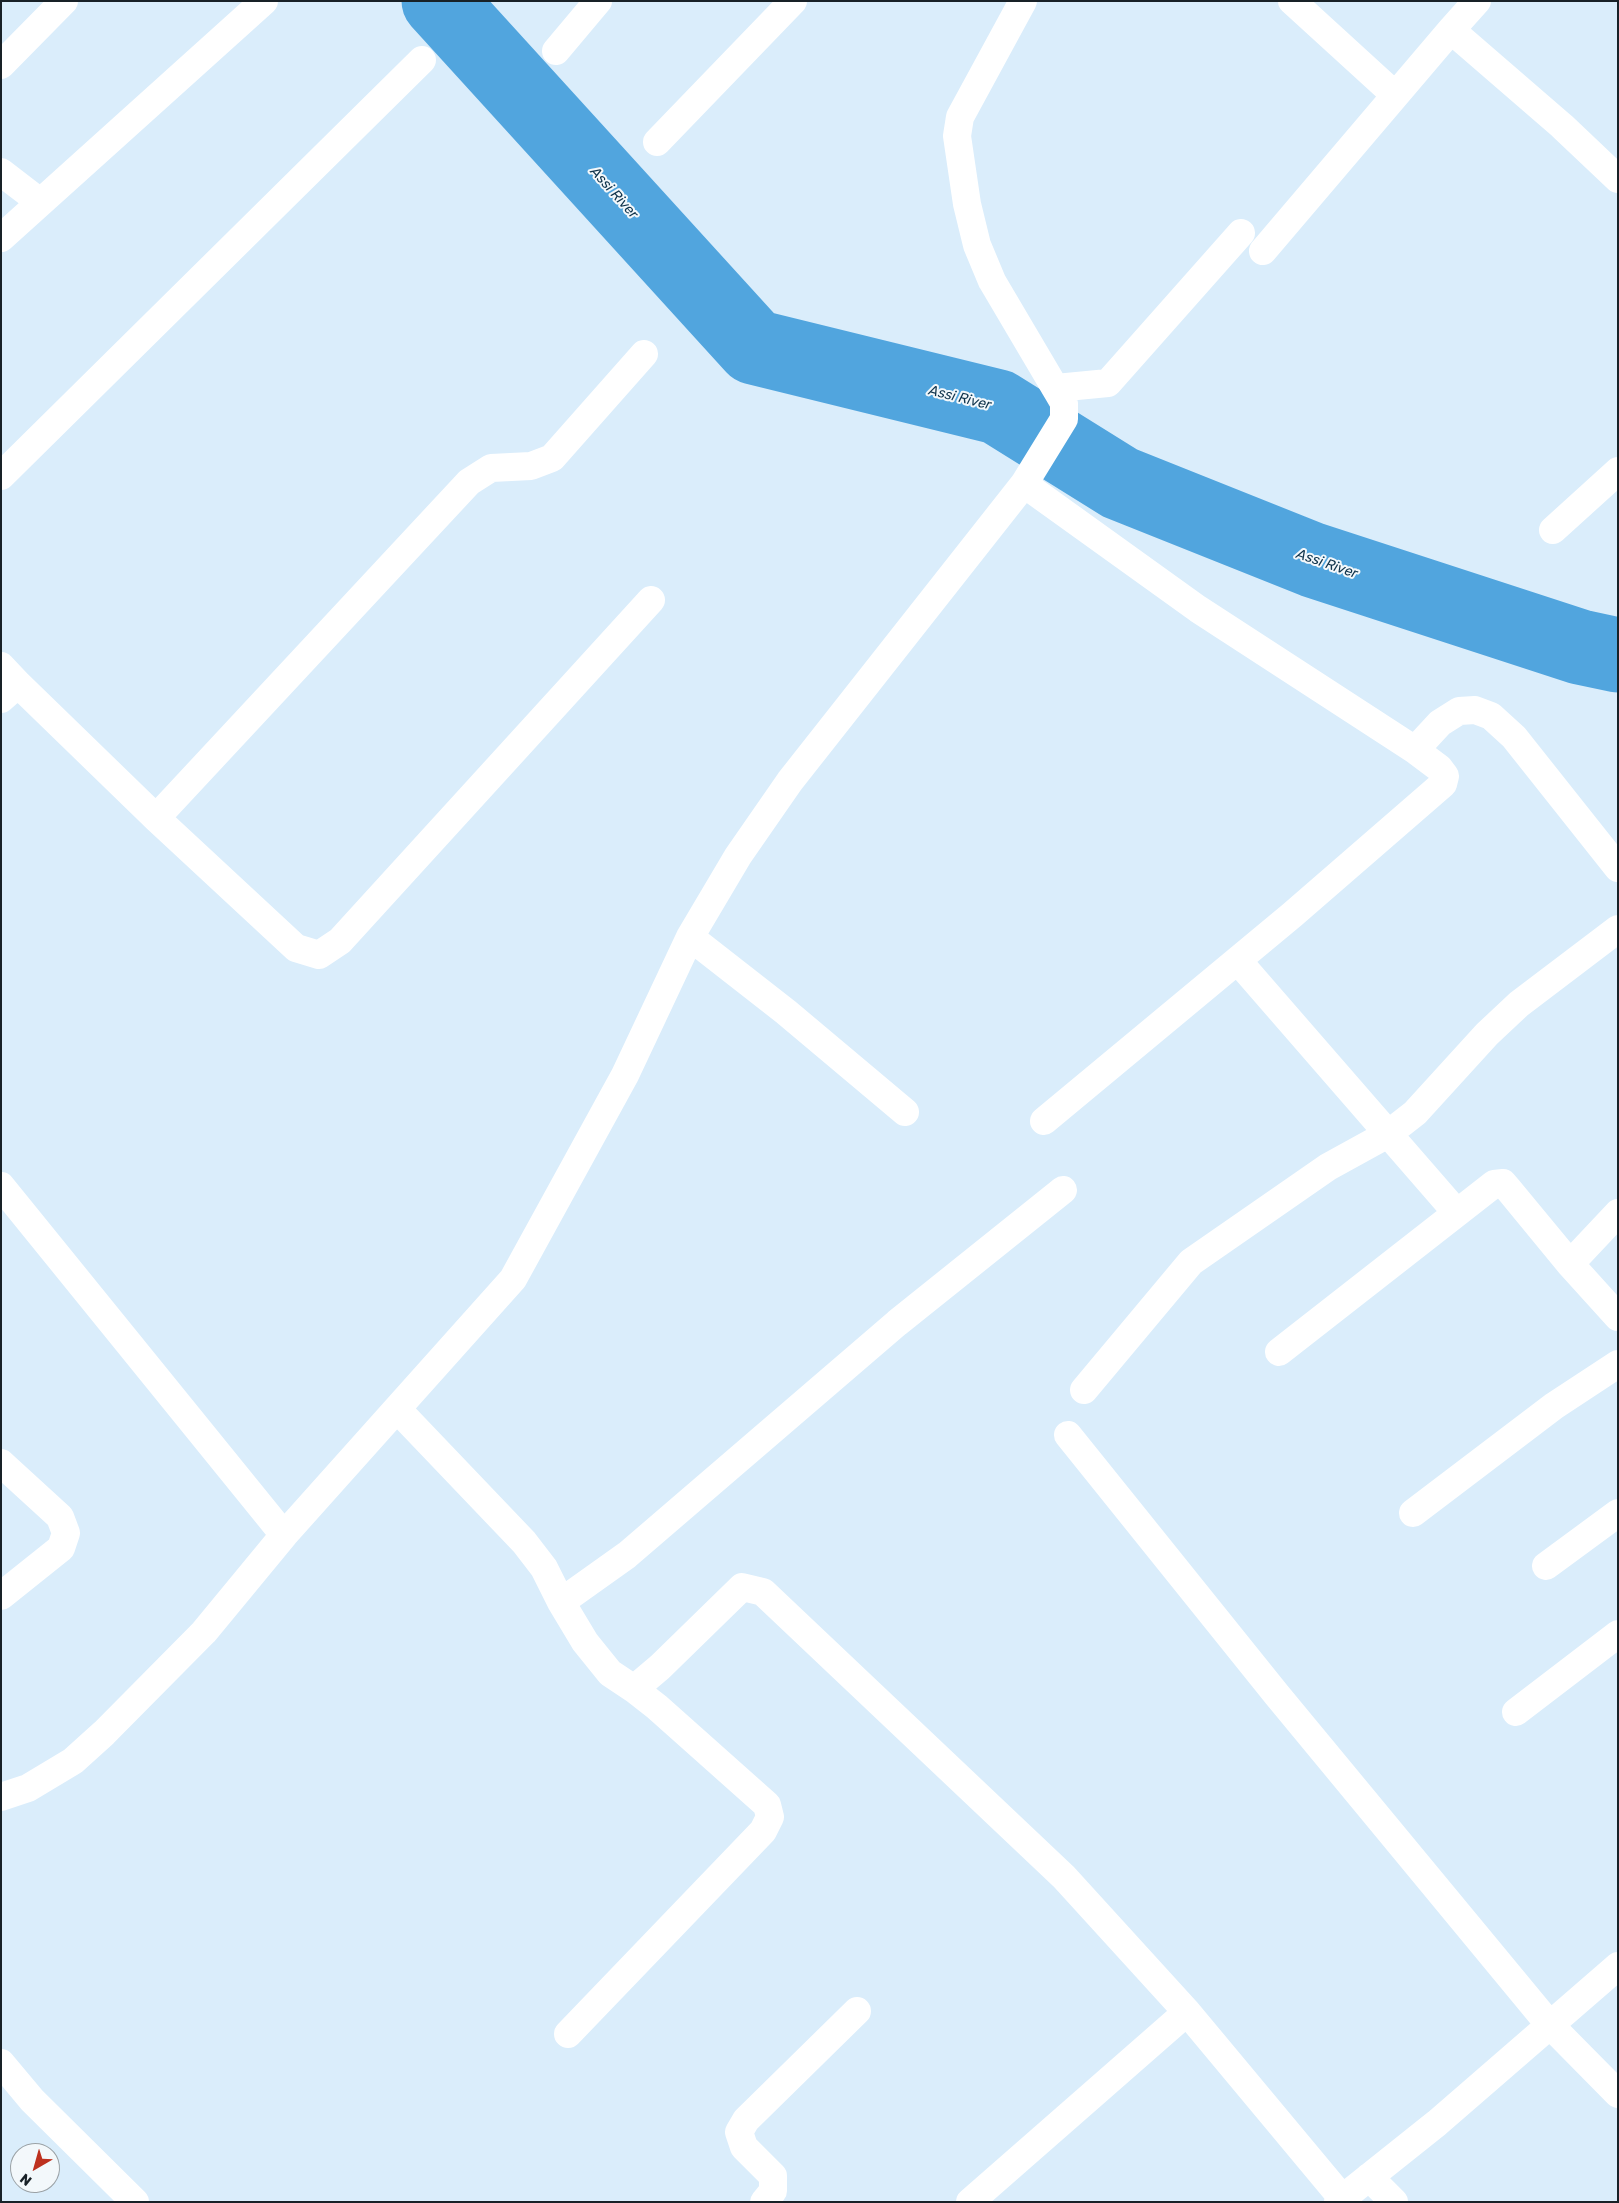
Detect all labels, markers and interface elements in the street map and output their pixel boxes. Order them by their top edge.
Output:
water label: Assi River [586,164,642,222]
water label: Assi River [927,382,993,414]
water label: Assi River [1294,546,1360,582]
north arrow [10,2143,60,2193]
text: N [17,2170,35,2189]

